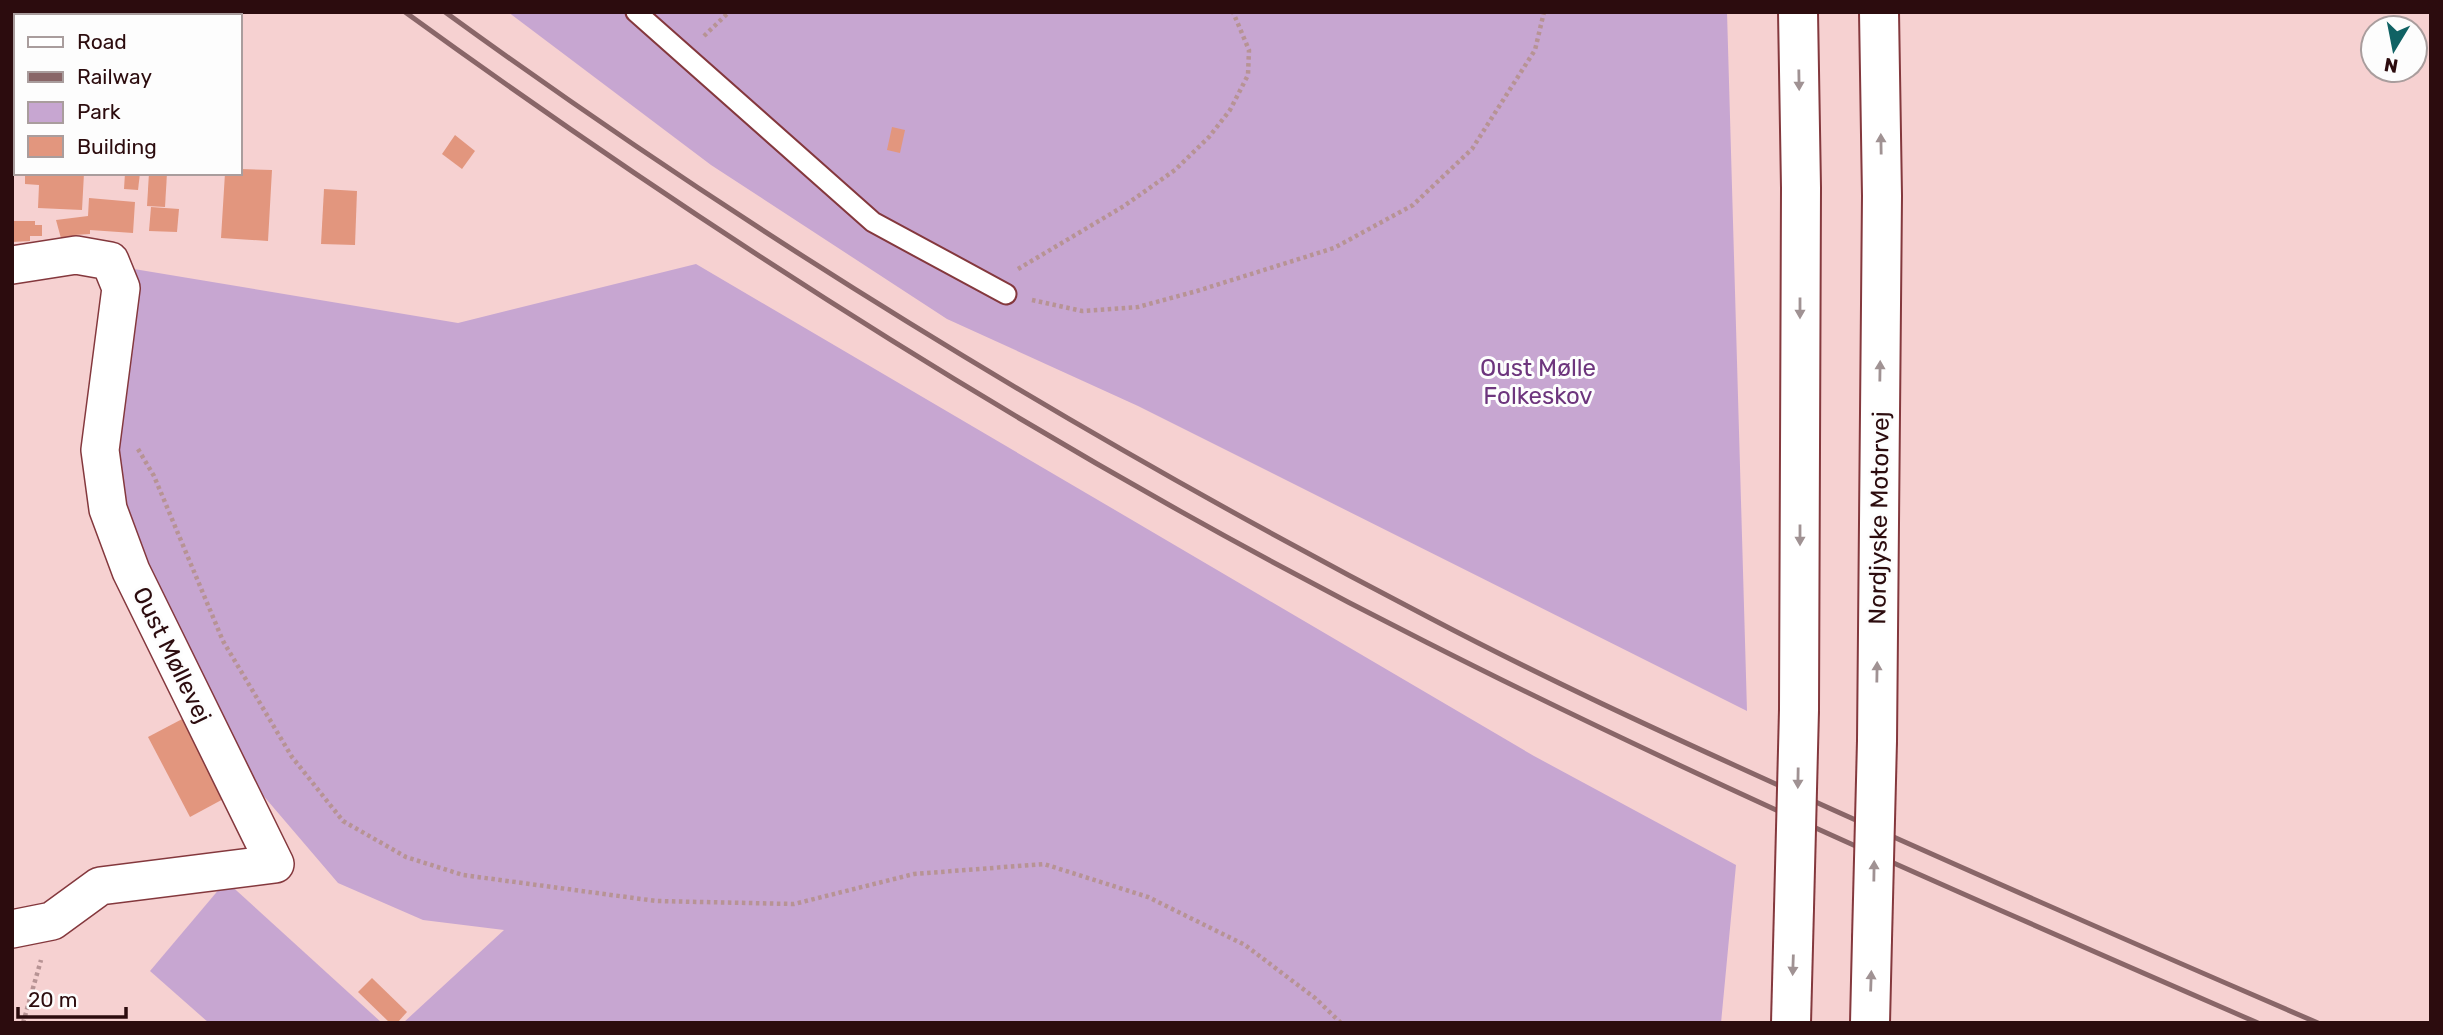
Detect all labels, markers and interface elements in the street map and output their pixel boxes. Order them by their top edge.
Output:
legend [14,14,242,175]
north arrow [2359,14,2429,84]
text: Road [77,29,127,54]
text: N [2382,53,2400,78]
text: Railway [77,64,152,89]
one-way arrow [1793,70,1805,92]
text: Park [77,99,121,124]
one-way arrow [1875,133,1886,155]
text: Building [77,134,157,159]
one-way arrow [1794,297,1806,319]
park label: Oust Mølle Folkeskov [1480,354,1596,410]
one-way arrow [1874,360,1886,382]
street label: Nordjyske Motorvej [1863,411,1895,625]
one-way arrow [1794,525,1806,547]
street label: Oust Møllevej [127,582,217,728]
one-way arrow [1871,661,1883,683]
one-way arrow [1792,767,1803,789]
one-way arrow [1868,860,1880,882]
one-way arrow [1787,955,1798,977]
one-way arrow [1865,970,1877,992]
scale bar [18,976,126,1020]
text: 20 m [28,987,77,1012]

